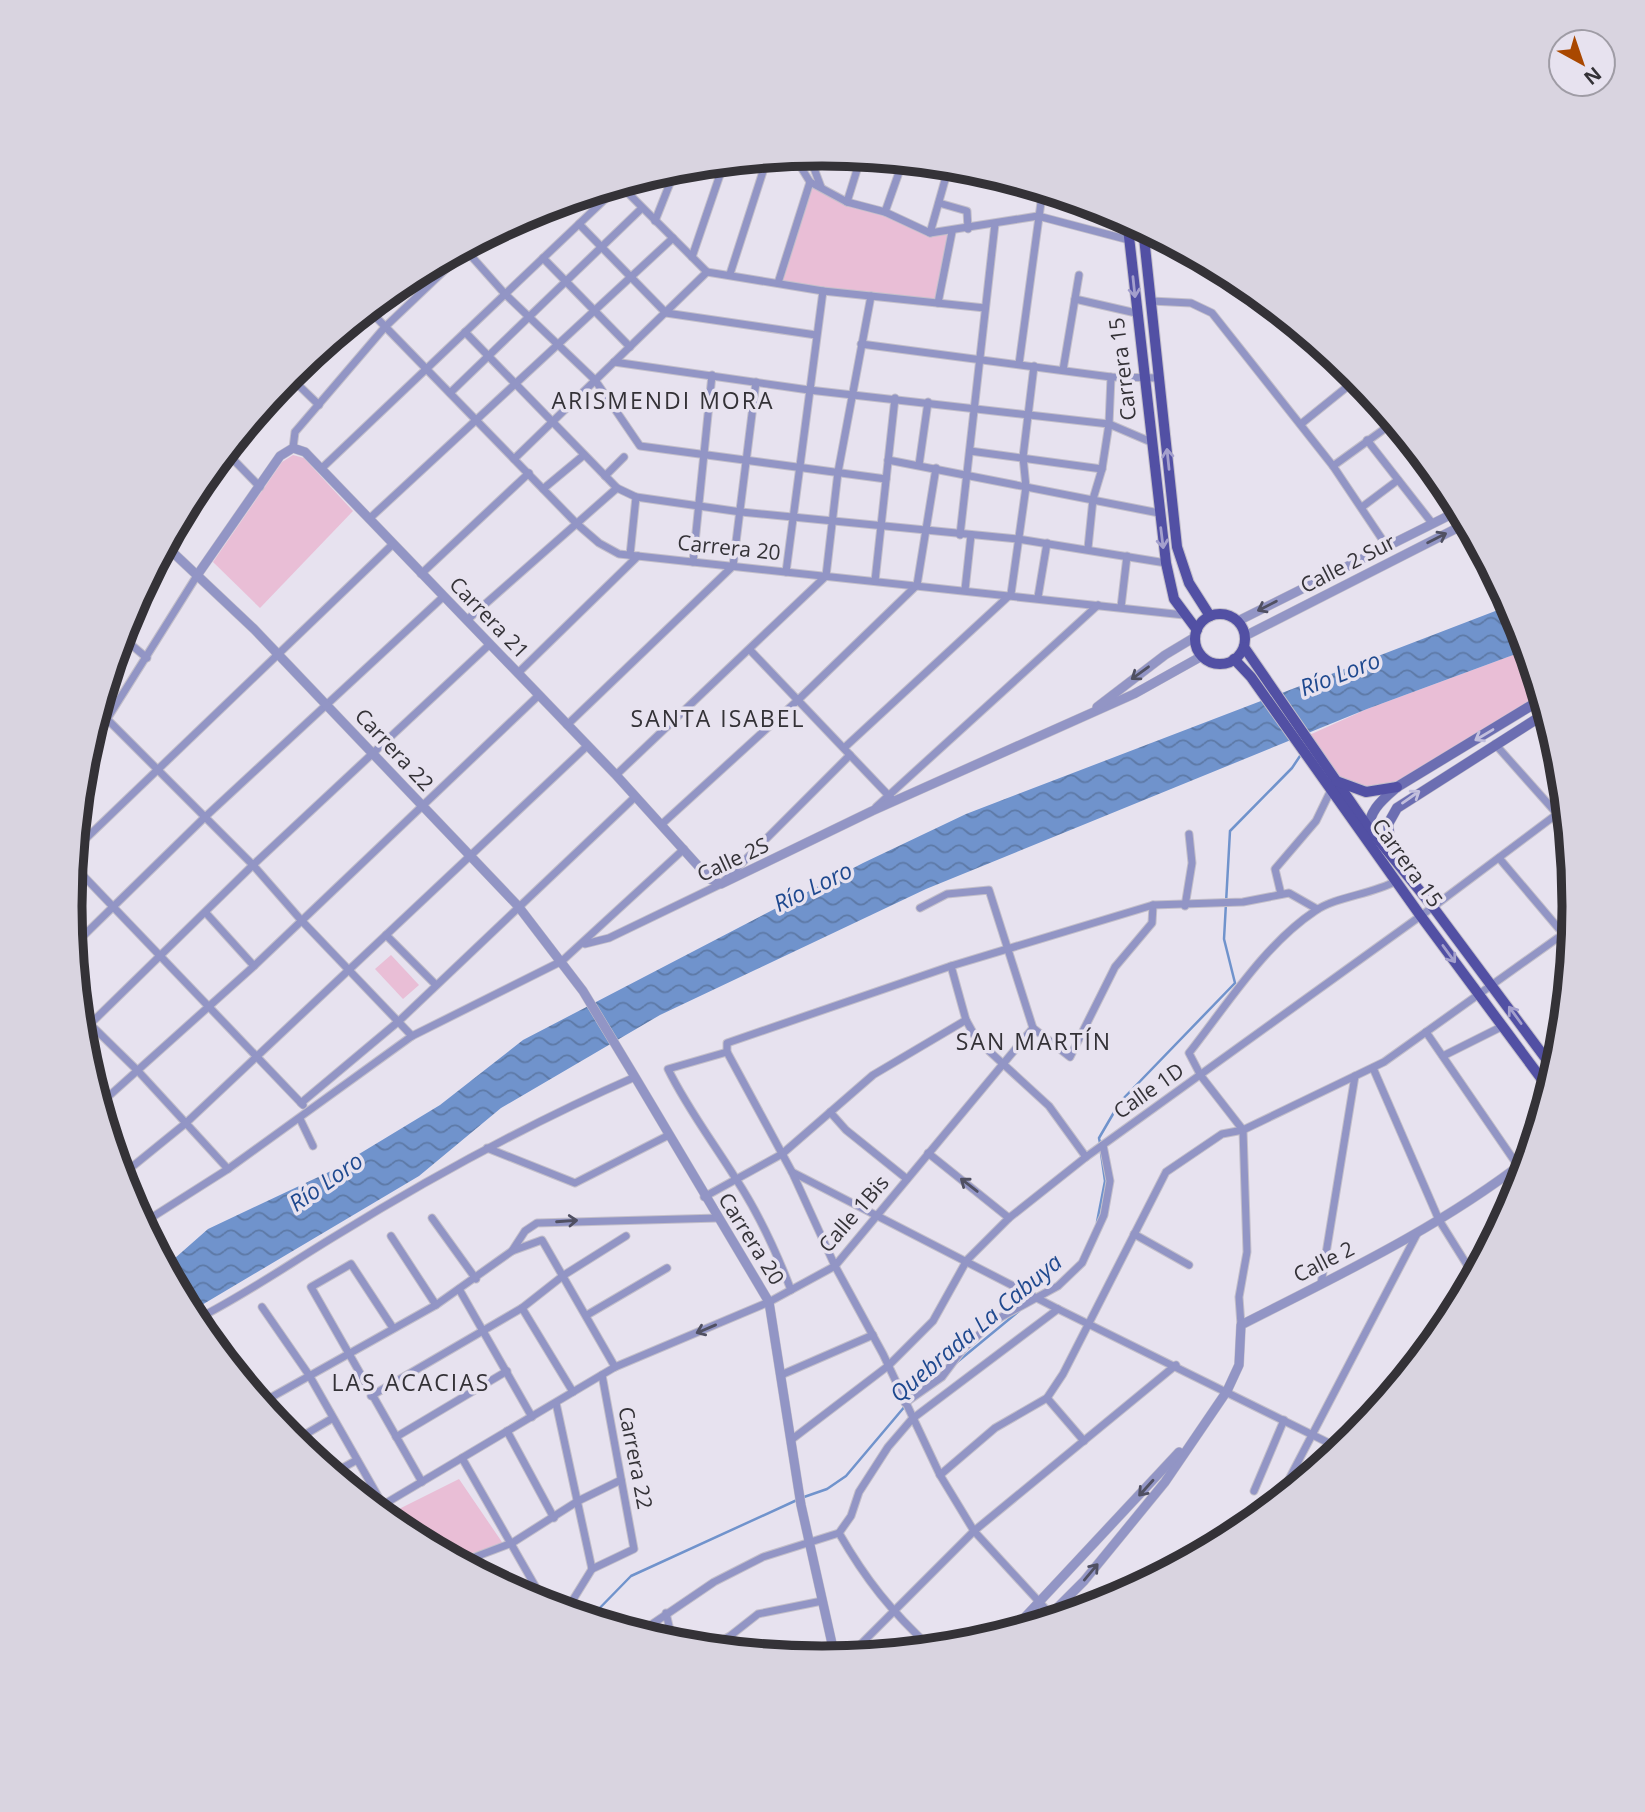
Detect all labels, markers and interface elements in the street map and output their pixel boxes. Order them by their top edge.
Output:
north arrow [1547,28,1617,98]
text: N [1579,61,1607,91]
one-way arrow [1127,275,1140,298]
street label: Carrera 15 [1102,316,1142,422]
district label: ARISMENDI MORA [552,384,774,416]
one-way arrow [1161,448,1174,470]
one-way arrow [1156,526,1169,548]
street label: Calle 2 Sur [1295,527,1400,599]
street label: Carrera 20 [676,528,782,566]
one-way arrow [1426,531,1447,545]
street label: Carrera 21 [444,570,536,664]
one-way arrow [1258,599,1278,613]
water label: Río Loro [1295,643,1385,703]
one-way arrow [1131,666,1149,681]
street label: Carrera 22 [349,702,440,797]
district label: SANTA ISABEL [631,702,805,734]
one-way arrow [1474,728,1494,742]
one-way arrow [1401,790,1420,804]
street label: Carrera 15 [1366,812,1450,913]
street label: Calle 2S [692,830,773,888]
water label: Río Loro [768,853,857,919]
one-way arrow [1442,945,1457,963]
one-way arrow [1508,1006,1522,1025]
district label: SAN MARTÍN [956,1025,1112,1057]
street label: Calle 1D [1108,1056,1189,1125]
water label: Río Loro [282,1144,369,1218]
street label: Calle 1Bis [812,1169,895,1258]
one-way arrow [960,1178,978,1193]
street label: Carrera 20 [713,1187,791,1290]
one-way arrow [555,1214,577,1227]
street label: Calle 2 [1288,1234,1359,1288]
water label: Quebrada La Cabuya [882,1246,1068,1409]
one-way arrow [696,1323,718,1336]
district label: LAS ACACIAS [332,1366,490,1398]
street label: Carrera 22 [612,1404,660,1511]
one-way arrow [1138,1479,1154,1497]
one-way arrow [1083,1563,1099,1581]

